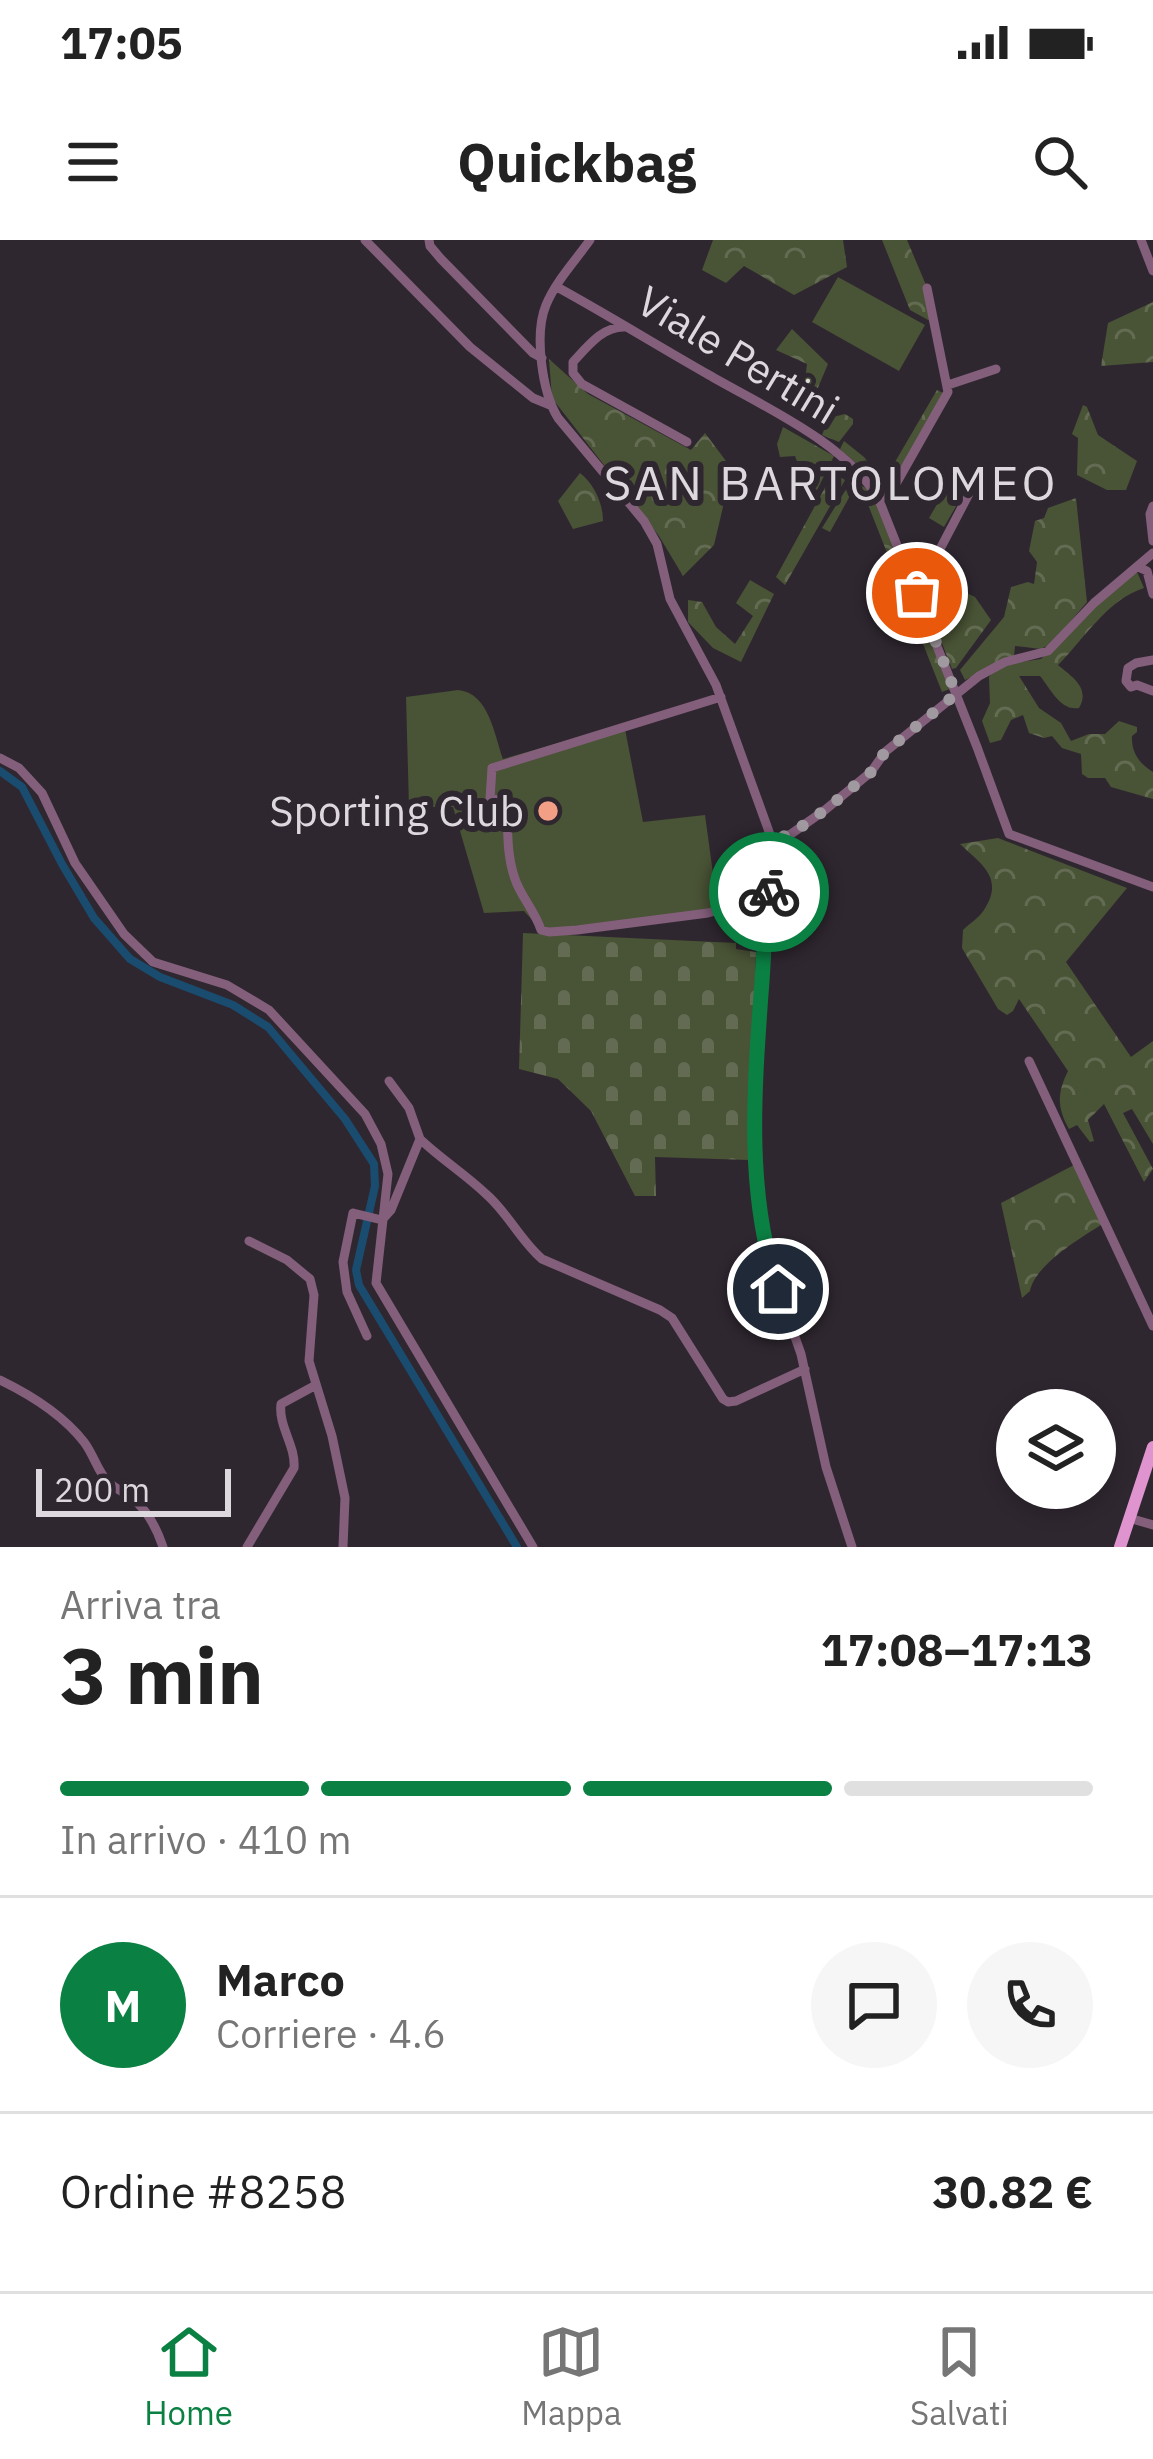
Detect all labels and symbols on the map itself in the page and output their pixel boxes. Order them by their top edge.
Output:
street label: Viale Pertini [627,273,849,436]
district label: SAN BARTOLOMEO [603,451,1059,513]
pin [866,542,968,644]
place label: Sporting Club [269,783,524,838]
marker: Sporting Club [535,798,561,824]
courier [709,832,829,952]
pin [727,1238,829,1340]
scale bar [36,1463,231,1516]

